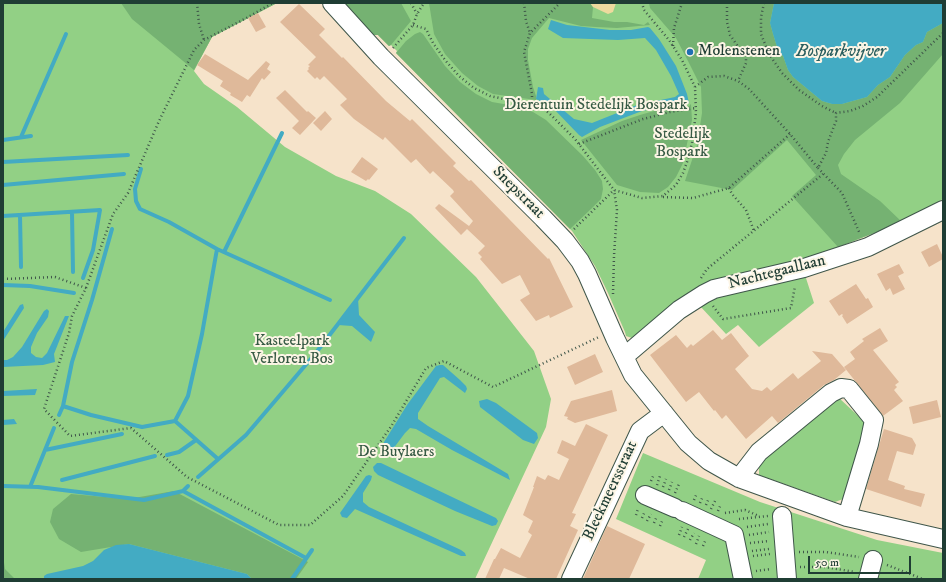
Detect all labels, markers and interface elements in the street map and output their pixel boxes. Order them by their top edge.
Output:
place label: Molenstenen [698,42,780,62]
water label: Bosparkvijver [796,42,886,62]
marker: Molenstenen [685,47,695,57]
park label: Dierentuin Stedelijk Bospark [504,96,688,116]
park label: Stedelijk Bospark [654,125,710,163]
street label: Snepstraat [488,163,548,223]
street label: Nachtegaallaan [726,252,828,294]
park label: Kasteelpark Verloren Bos [251,332,333,370]
street label: Bleekmeersstraat [580,438,642,544]
park label: De Buylaers [358,443,434,463]
scale bar [810,548,913,574]
text: 50 m [815,555,839,570]

